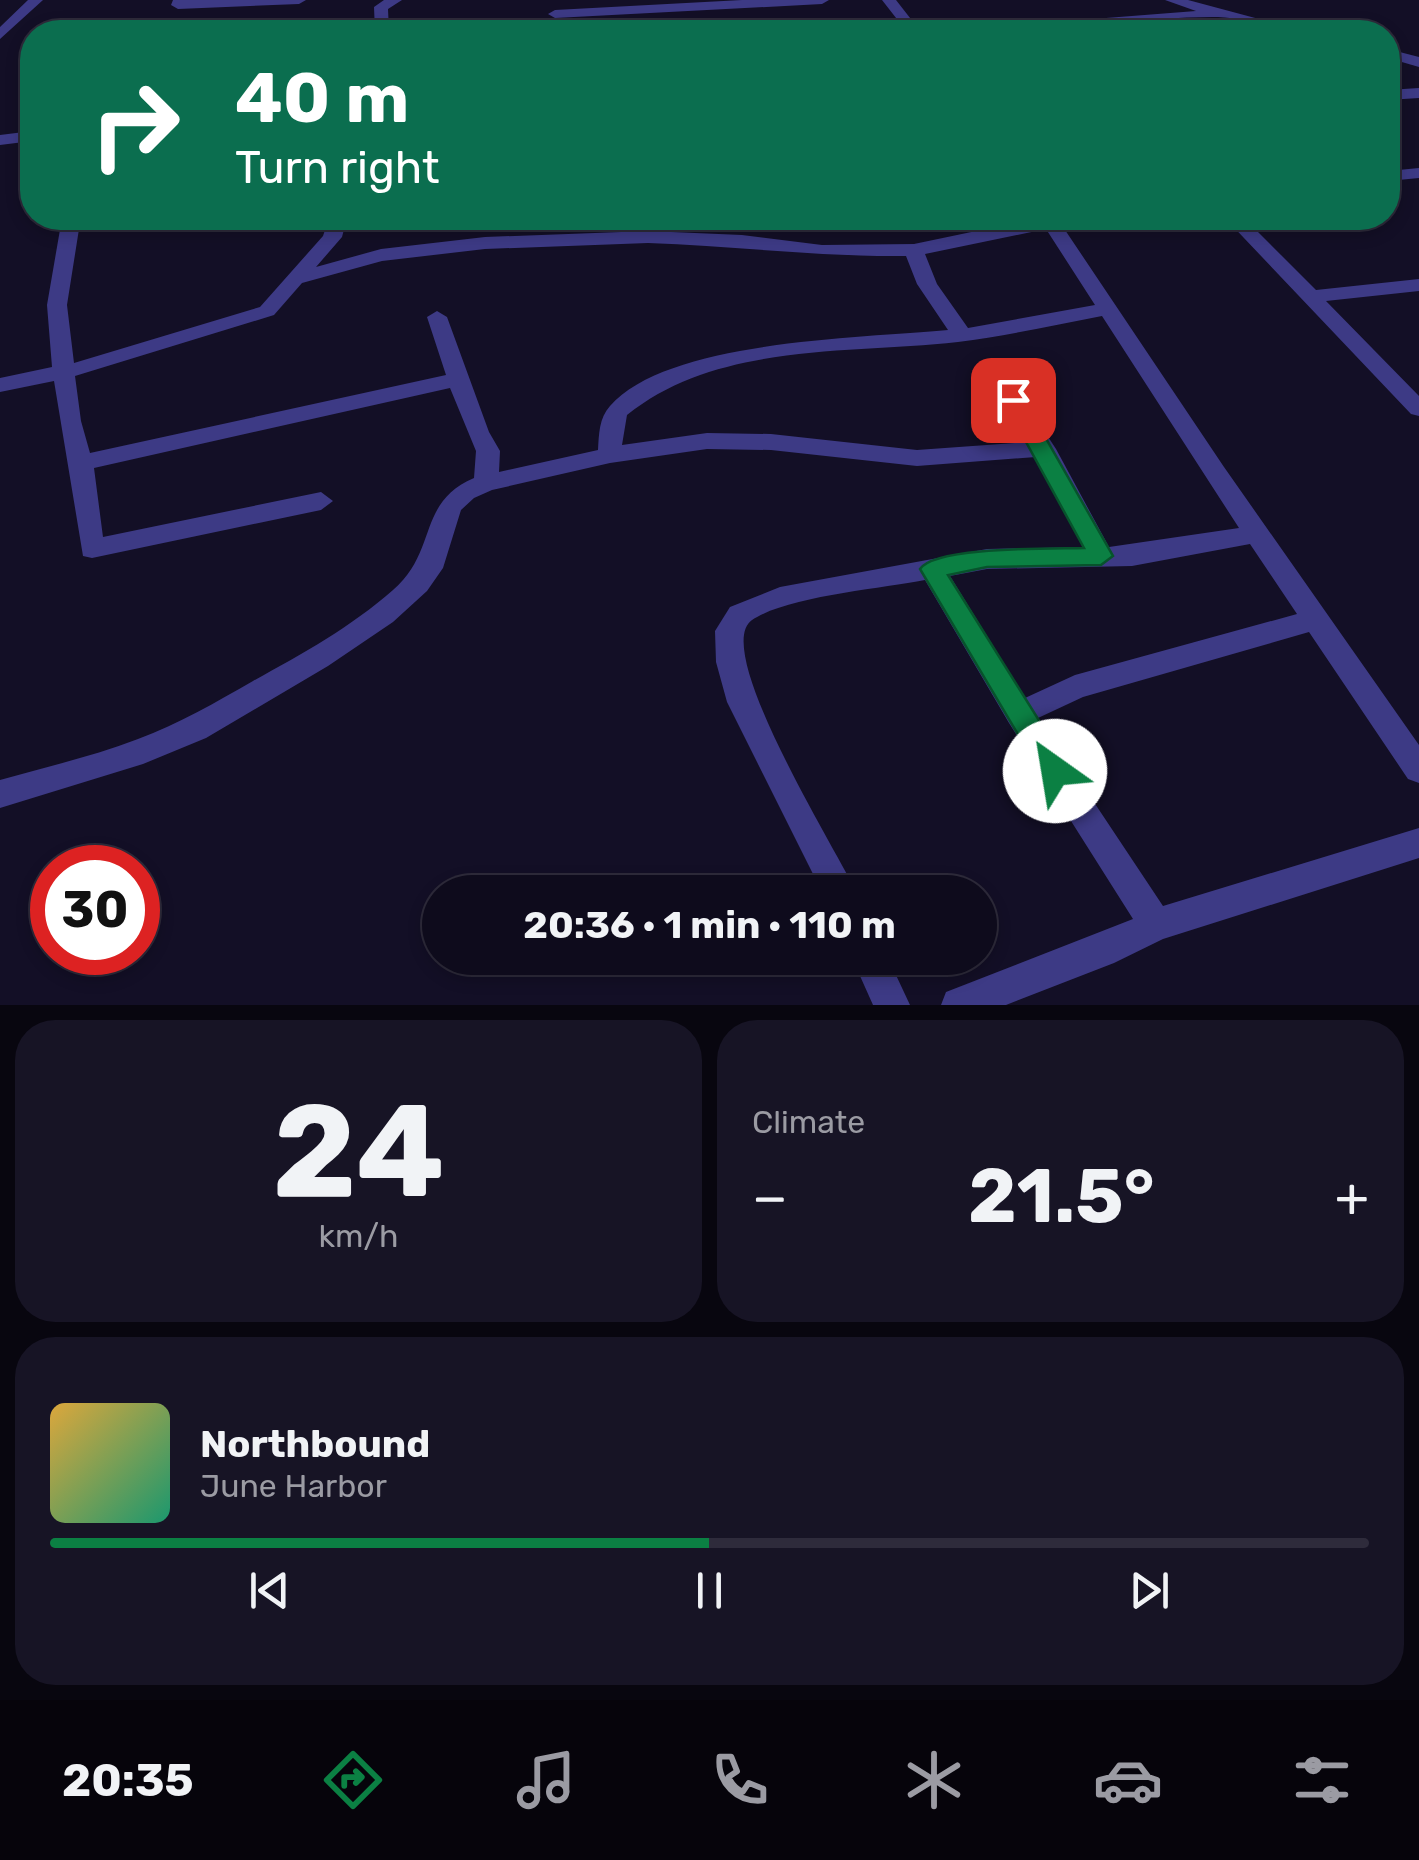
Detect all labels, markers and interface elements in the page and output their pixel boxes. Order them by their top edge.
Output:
text: 40 m [235,57,409,140]
icon: right [70,60,200,190]
text: Turn right [235,141,439,194]
pin [971,358,1056,443]
icon: arrive [986,373,1041,428]
position arrow [1003,719,1107,823]
speed limit sign: 30 [30,845,160,975]
text: 20:36 · 1 min · 110 m [523,902,896,948]
text: 24 [272,1074,445,1229]
text: Climate [752,1103,865,1141]
text: 21.5° [968,1152,1155,1241]
text: − [752,1165,788,1230]
text: + [1335,1165,1369,1230]
text: km/h [319,1217,398,1255]
text: Northbound [200,1421,430,1467]
text: June Harbor [200,1467,387,1505]
icon: previous [242,1563,297,1618]
icon: pause [682,1563,737,1618]
icon: next [1122,1563,1177,1618]
icon: directions [318,1745,388,1815]
icon: music [511,1745,581,1815]
icon: phone [705,1745,775,1815]
icon: climate [899,1745,969,1815]
icon: car [1093,1745,1163,1815]
icon: filters [1287,1745,1357,1815]
text: 20:35 [62,1754,194,1807]

